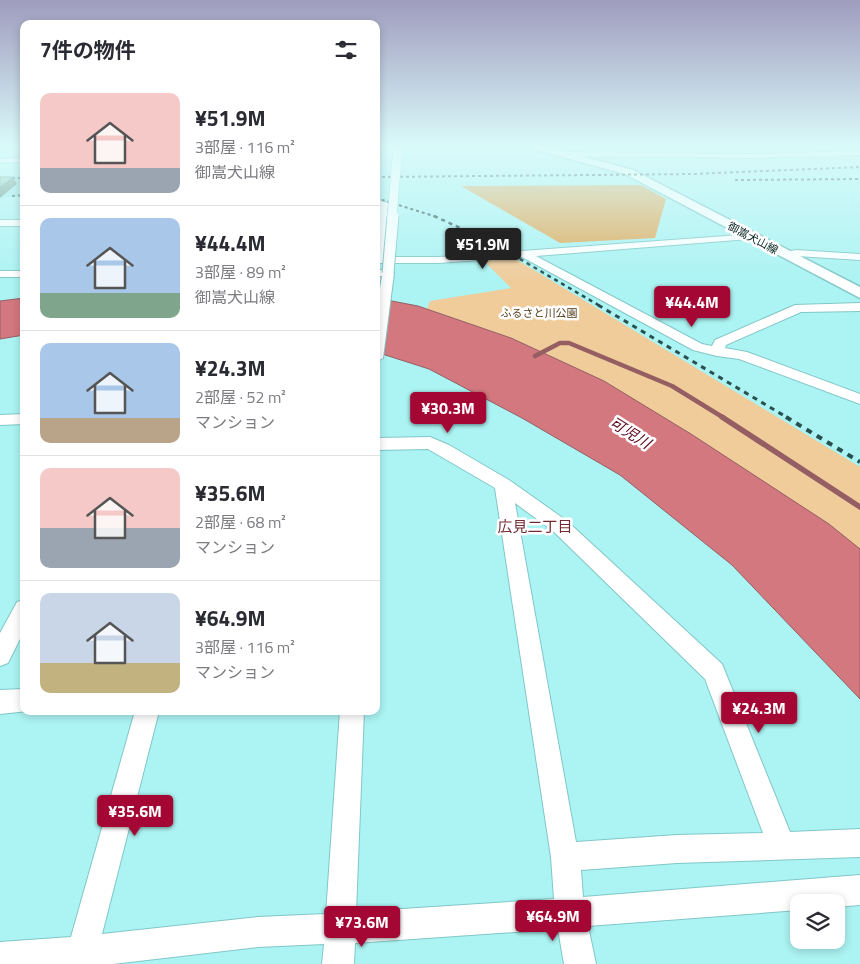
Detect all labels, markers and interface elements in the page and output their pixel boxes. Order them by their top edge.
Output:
text: 7件の物件 [40,34,136,66]
icon: filters [332,36,360,64]
text: ¥51.9M [195,102,265,134]
icon: home [80,113,140,173]
text: 3部屋 · 116 m² [195,135,295,159]
text: 御嵩犬山線 [195,160,275,184]
street label: 御嵩犬山線 [724,218,781,258]
text: ¥44.4M [195,227,265,259]
pin: ¥51.9M [442,228,524,270]
text: ¥51.9M [456,232,510,256]
icon: home [80,238,140,298]
text: 3部屋 · 89 m² [195,260,286,284]
text: 御嵩犬山線 [195,285,275,309]
pin: ¥44.4M [651,286,733,328]
text: ¥44.4M [665,290,719,314]
park label: ふるさと川公園 [501,305,578,321]
text: ¥24.3M [195,352,265,384]
icon: home [80,363,140,423]
text: 2部屋 · 52 m² [195,385,286,409]
pin: ¥30.3M [407,392,489,434]
text: ¥30.3M [421,396,475,420]
text: マンション [195,410,275,434]
water label: 可児川 [605,411,657,455]
text: ¥35.6M [195,477,265,509]
icon: home [80,488,140,548]
text: 2部屋 · 68 m² [195,510,286,534]
district label: 広見二丁目 [497,515,573,538]
text: マンション [195,535,275,559]
text: ¥64.9M [195,602,265,634]
icon: home [80,613,140,673]
text: 3部屋 · 116 m² [195,635,295,659]
text: マンション [195,660,275,684]
pin: ¥24.3M [718,692,800,734]
text: ¥24.3M [732,696,786,720]
pin: ¥35.6M [94,794,176,837]
text: ¥35.6M [108,799,162,823]
map controls [790,894,845,949]
button: layers [790,894,845,949]
pin: ¥64.9M [512,900,594,942]
text: ¥64.9M [526,904,580,928]
pin: ¥73.6M [321,906,403,948]
text: ¥73.6M [335,910,389,934]

